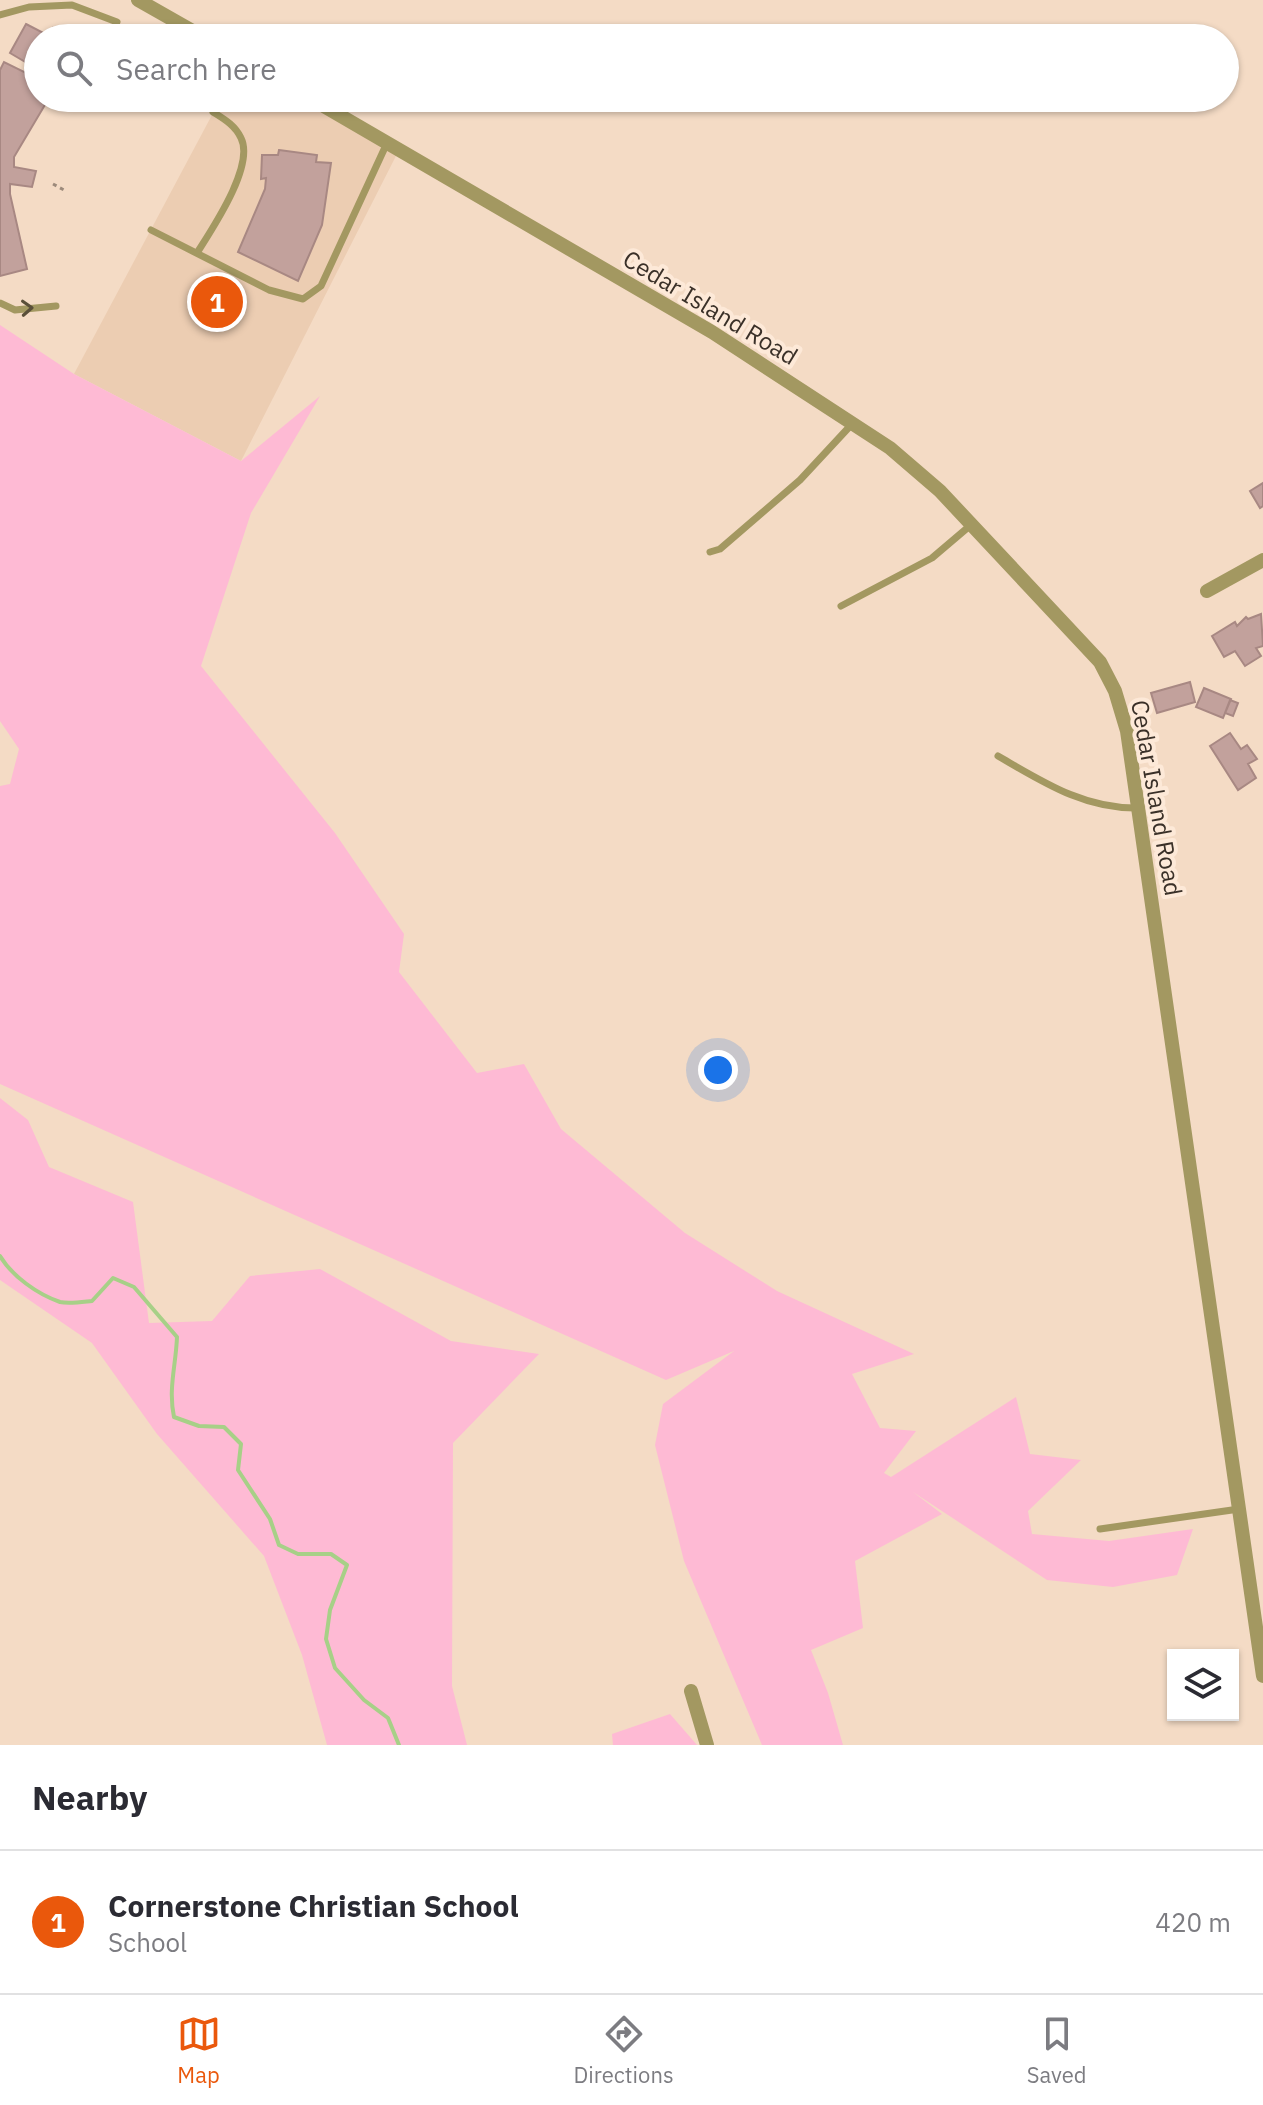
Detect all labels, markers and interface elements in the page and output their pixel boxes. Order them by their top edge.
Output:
search box [24,24,1239,112]
icon: search [52,46,96,90]
text: Search here [116,49,277,88]
street label: Cedar Island Road [617,242,804,372]
pin: 1 [191,272,243,332]
one-way arrow [21,300,34,317]
street label: Cedar Island Road [1124,697,1190,898]
your location [698,1050,738,1090]
map controls [1167,1649,1239,1721]
button: layers [1167,1649,1239,1721]
text: Nearby [32,1775,147,1819]
text: Cornerstone Christian School [108,1886,519,1925]
text: 1 [50,1905,66,1939]
text: 420 m [1155,1905,1231,1939]
text: School [108,1925,187,1959]
tab: Map [177,2012,221,2089]
tab: Directions [574,2012,674,2089]
tab: Saved [1027,2012,1086,2089]

